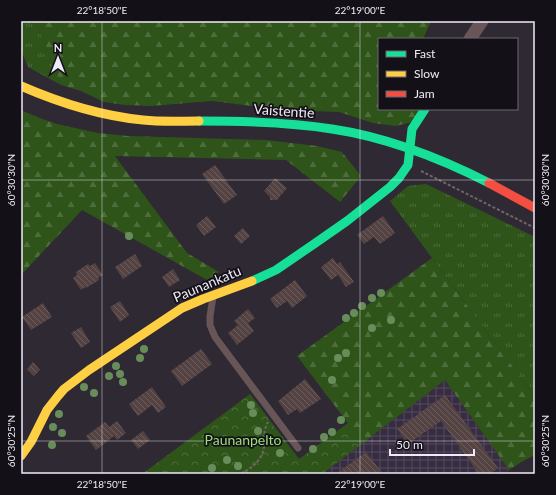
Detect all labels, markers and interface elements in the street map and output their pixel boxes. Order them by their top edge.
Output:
text: 22°18'50"E [77,4,127,16]
text: 22°19'00"E [335,4,385,16]
north arrow [38,38,78,78]
legend [378,38,518,110]
text: N [54,41,62,54]
text: Fast [414,46,436,61]
text: Slow [414,66,440,81]
text: Jam [414,86,435,101]
street label: Vaistentie [253,100,315,121]
text: 60°30'30"N [5,154,17,206]
text: 60°30'30"N [539,154,551,206]
street label: Paunankatu [170,262,243,305]
text: 60°30'25"N [5,415,17,467]
text: 60°30'25"N [539,415,551,467]
park label: Paunanpelto [205,431,282,448]
scale bar [390,431,474,457]
text: 50 m [396,437,423,452]
text: 22°18'50"E [77,478,127,490]
text: 22°19'00"E [335,478,385,490]

